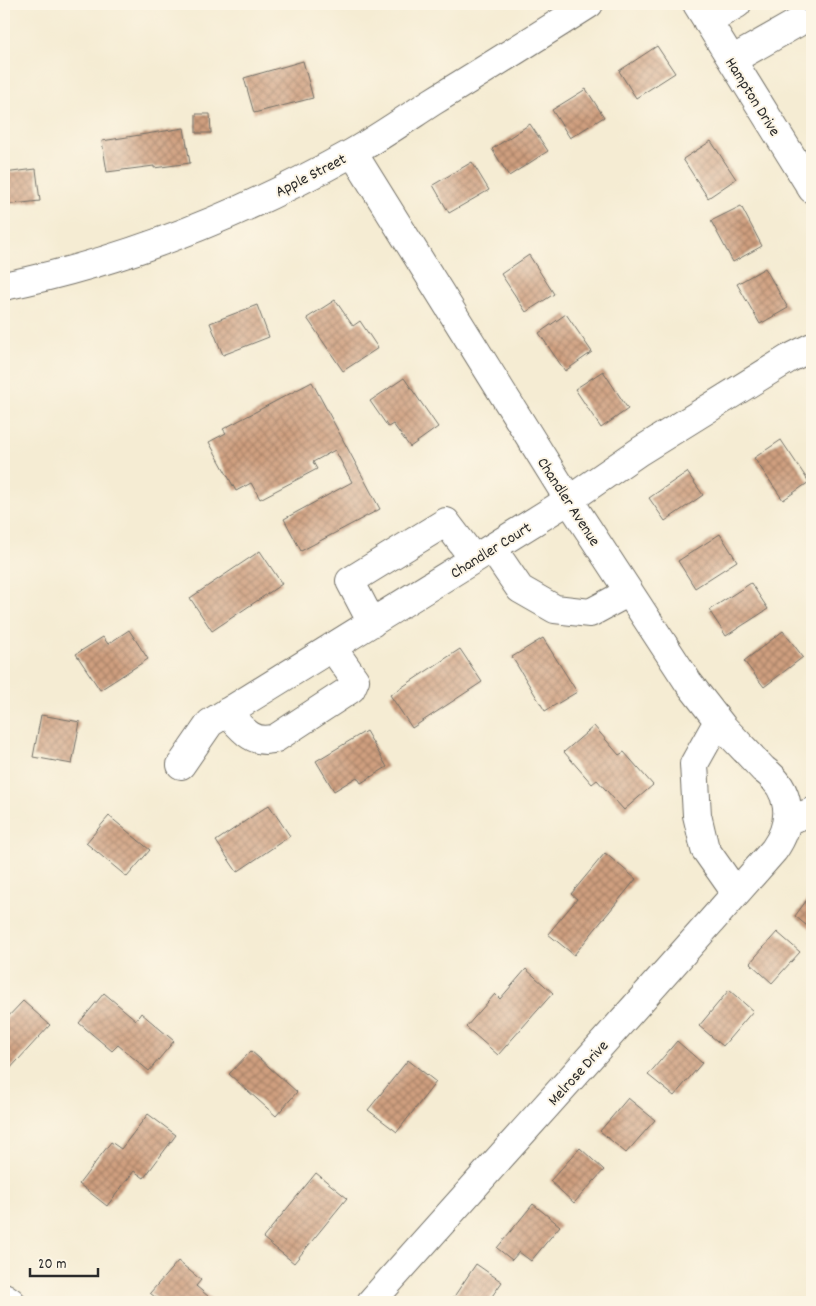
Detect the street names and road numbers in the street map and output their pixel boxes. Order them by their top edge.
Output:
street label: Hampton Drive [719,53,785,141]
street label: Apple Street [272,148,351,204]
street label: Chandler Avenue [531,453,605,551]
street label: Chandler Court [446,517,536,585]
street label: Melrose Drive [543,1036,615,1112]

